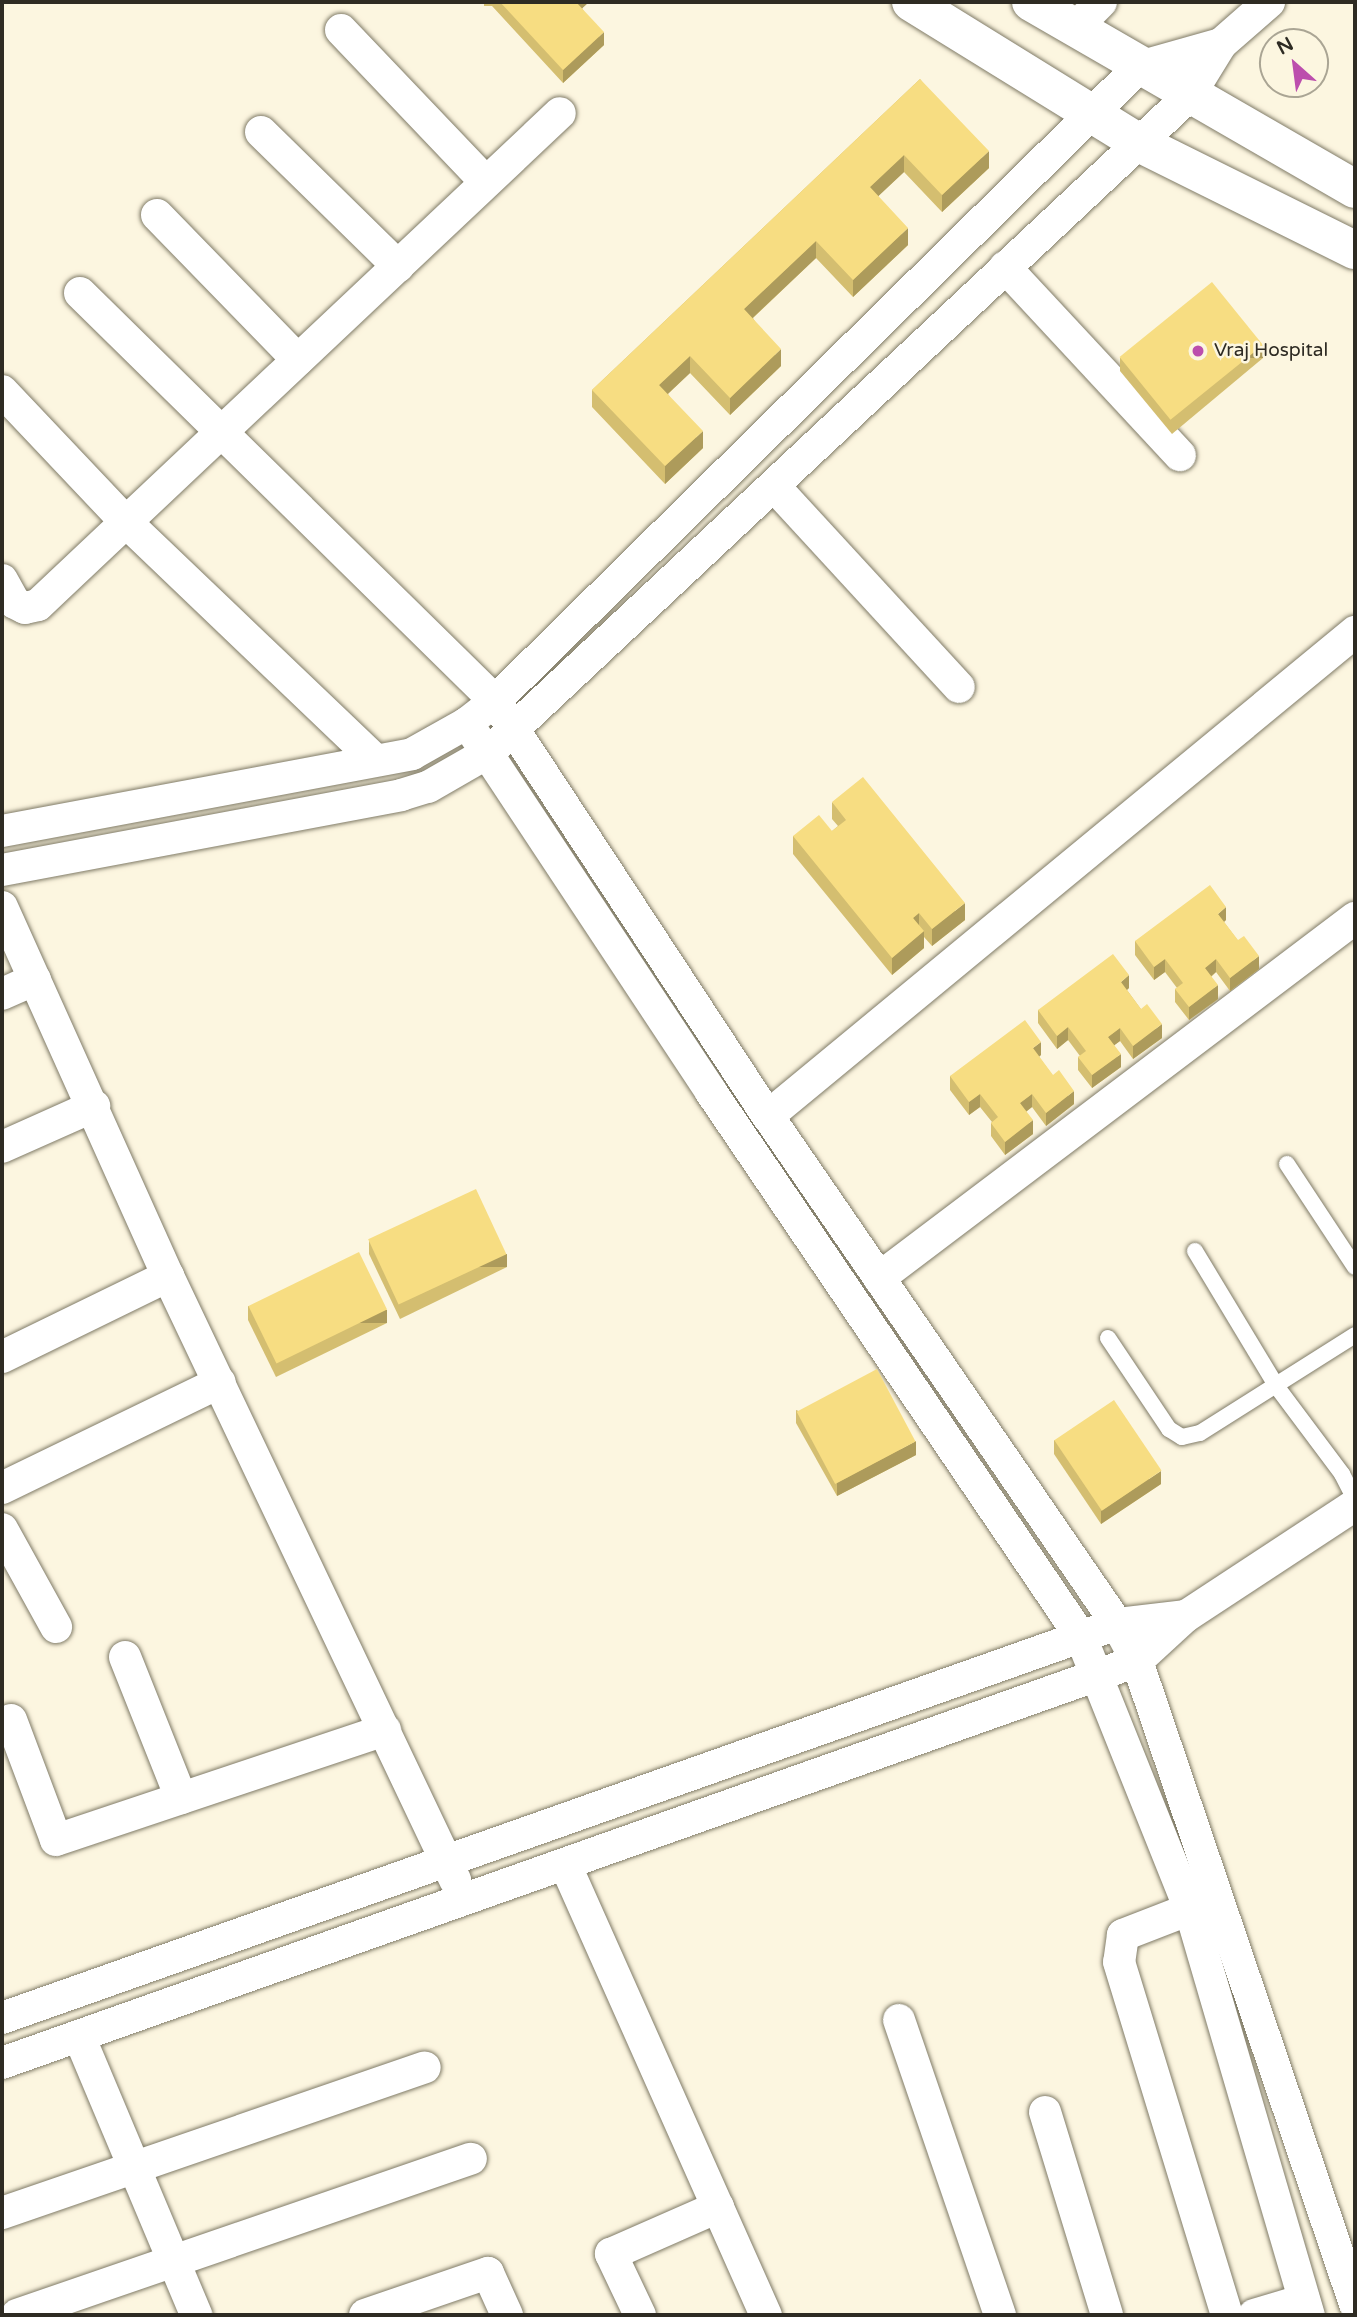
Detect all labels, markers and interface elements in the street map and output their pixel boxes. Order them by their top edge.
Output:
north arrow [1259,28,1329,98]
text: N [1273,33,1297,60]
place label: Vraj Hospital [1214,340,1328,362]
marker: Vraj Hospital [1188,341,1208,361]

